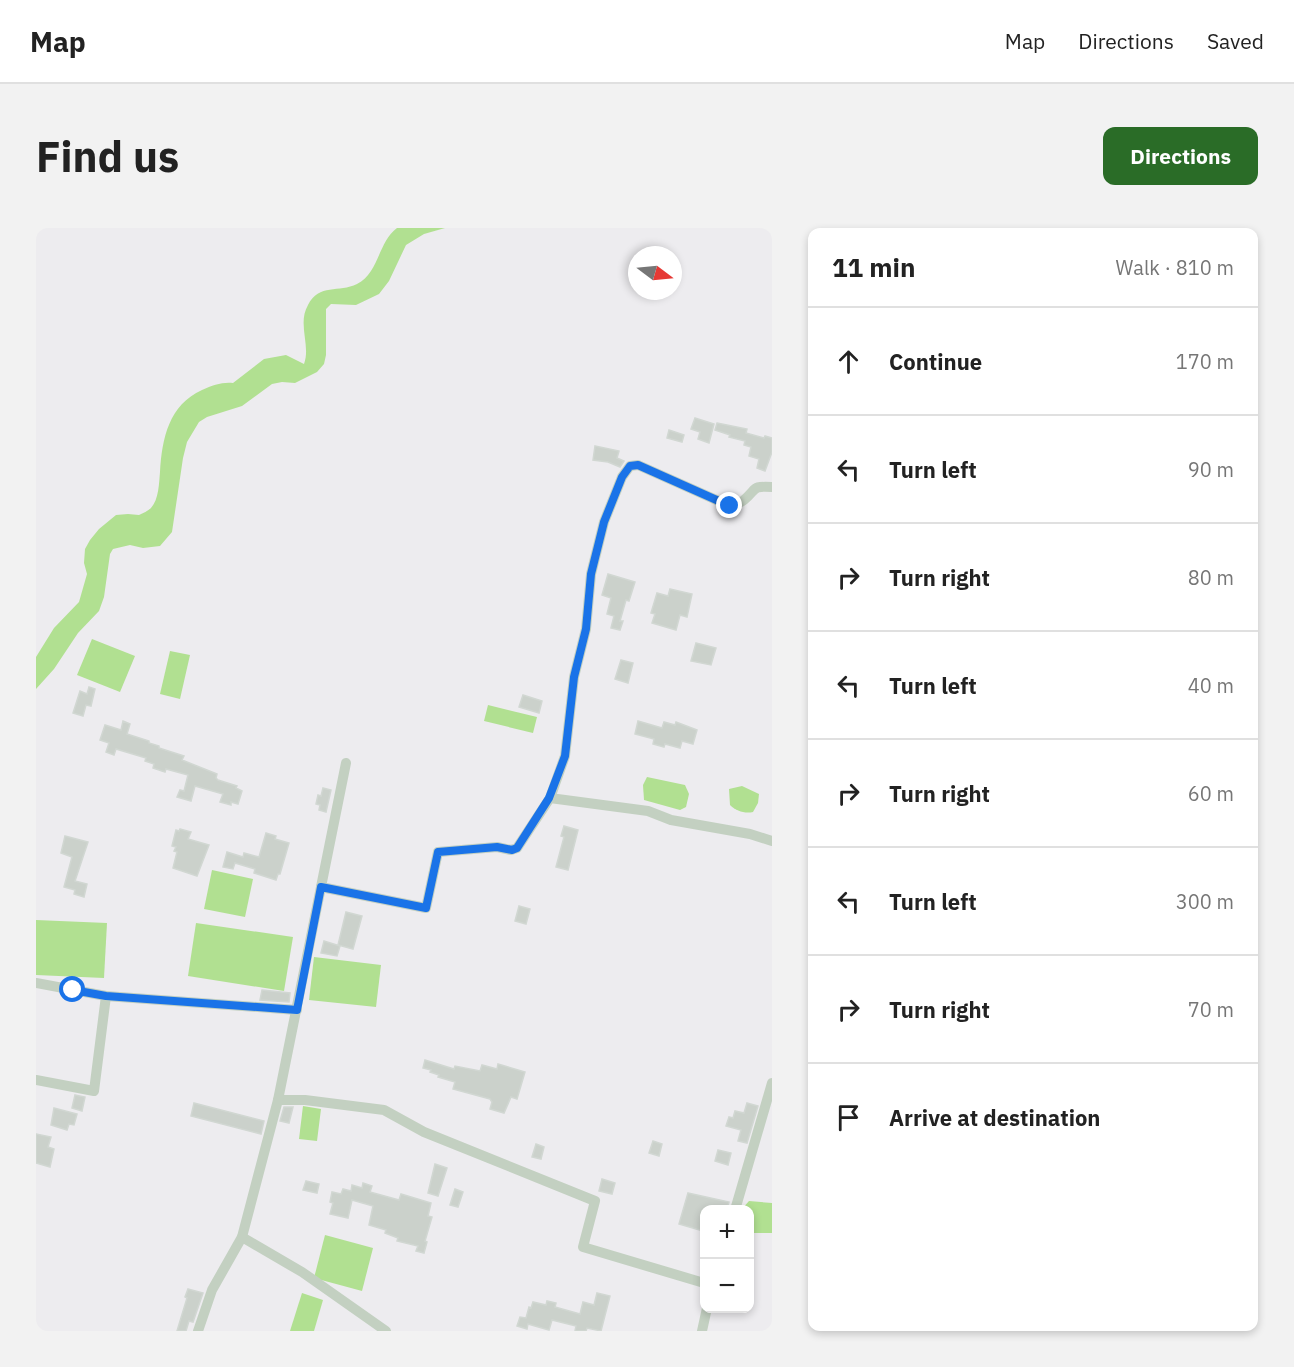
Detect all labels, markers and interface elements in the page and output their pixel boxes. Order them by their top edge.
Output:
text: Map [30,23,86,60]
text: Map [1005,27,1045,55]
text: Directions [1078,27,1174,55]
text: Saved [1207,27,1264,55]
button: Directions [1103,127,1258,185]
text: Find us [36,129,179,184]
north arrow [628,246,682,300]
text: 11 min [832,250,916,284]
text: Walk · 810 m [1116,254,1234,281]
icon: ahead [832,345,865,378]
text: Continue [889,347,982,376]
text: 170 m [1176,348,1234,375]
icon: left [832,453,865,486]
text: Turn left [889,455,977,484]
text: 90 m [1188,456,1234,483]
route end [716,492,742,518]
icon: right [832,561,865,594]
text: Turn right [889,563,990,592]
text: 80 m [1188,564,1234,591]
icon: left [832,669,865,702]
text: Turn left [889,671,977,700]
text: 40 m [1188,672,1234,699]
icon: right [832,777,865,810]
text: Turn right [889,779,990,808]
text: 60 m [1188,780,1234,807]
icon: left [832,885,865,918]
text: Turn left [889,887,977,916]
text: 300 m [1176,888,1234,915]
route start [59,976,85,1002]
icon: right [832,993,865,1026]
text: Turn right [889,995,990,1024]
text: 70 m [1188,996,1234,1023]
icon: arrive [832,1101,865,1134]
text: Arrive at destination [889,1103,1100,1132]
map controls [700,1205,754,1313]
button: + [700,1205,754,1259]
button: − [700,1259,754,1313]

